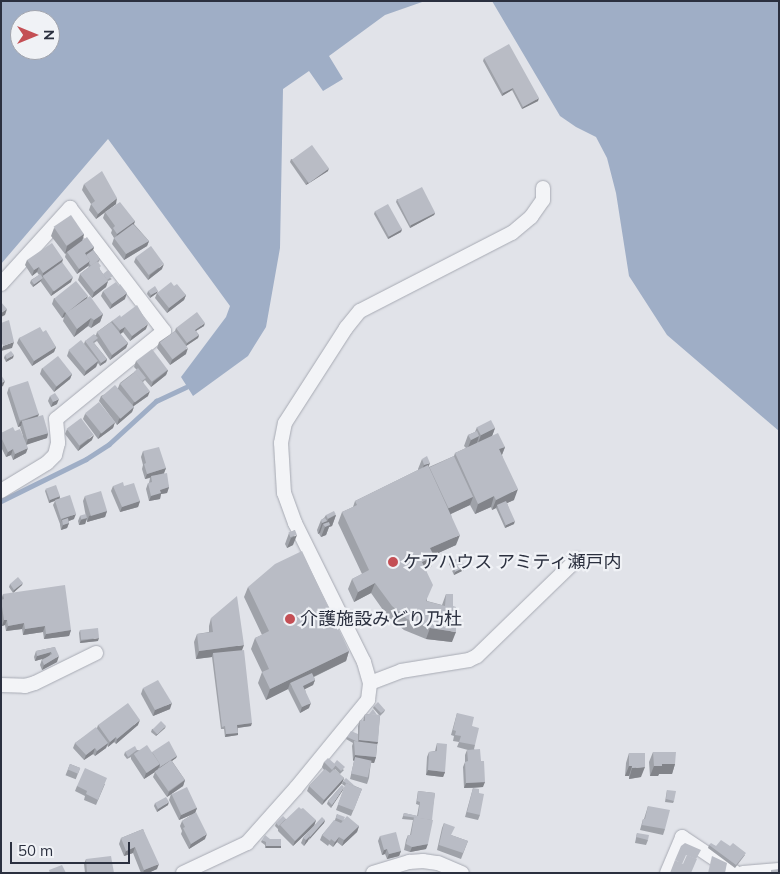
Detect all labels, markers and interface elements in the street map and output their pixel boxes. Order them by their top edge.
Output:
north arrow [10,10,60,60]
text: N [40,30,58,40]
place label: ケアハウス アミティ瀬戸内 [403,551,624,573]
marker: ケアハウス アミティ瀬戸内 [387,556,399,568]
place label: 介護施設みどり乃杜 [300,608,462,630]
marker: 介護施設みどり乃杜 [284,613,296,625]
scale bar [12,832,132,864]
text: 50 m [18,841,53,860]

